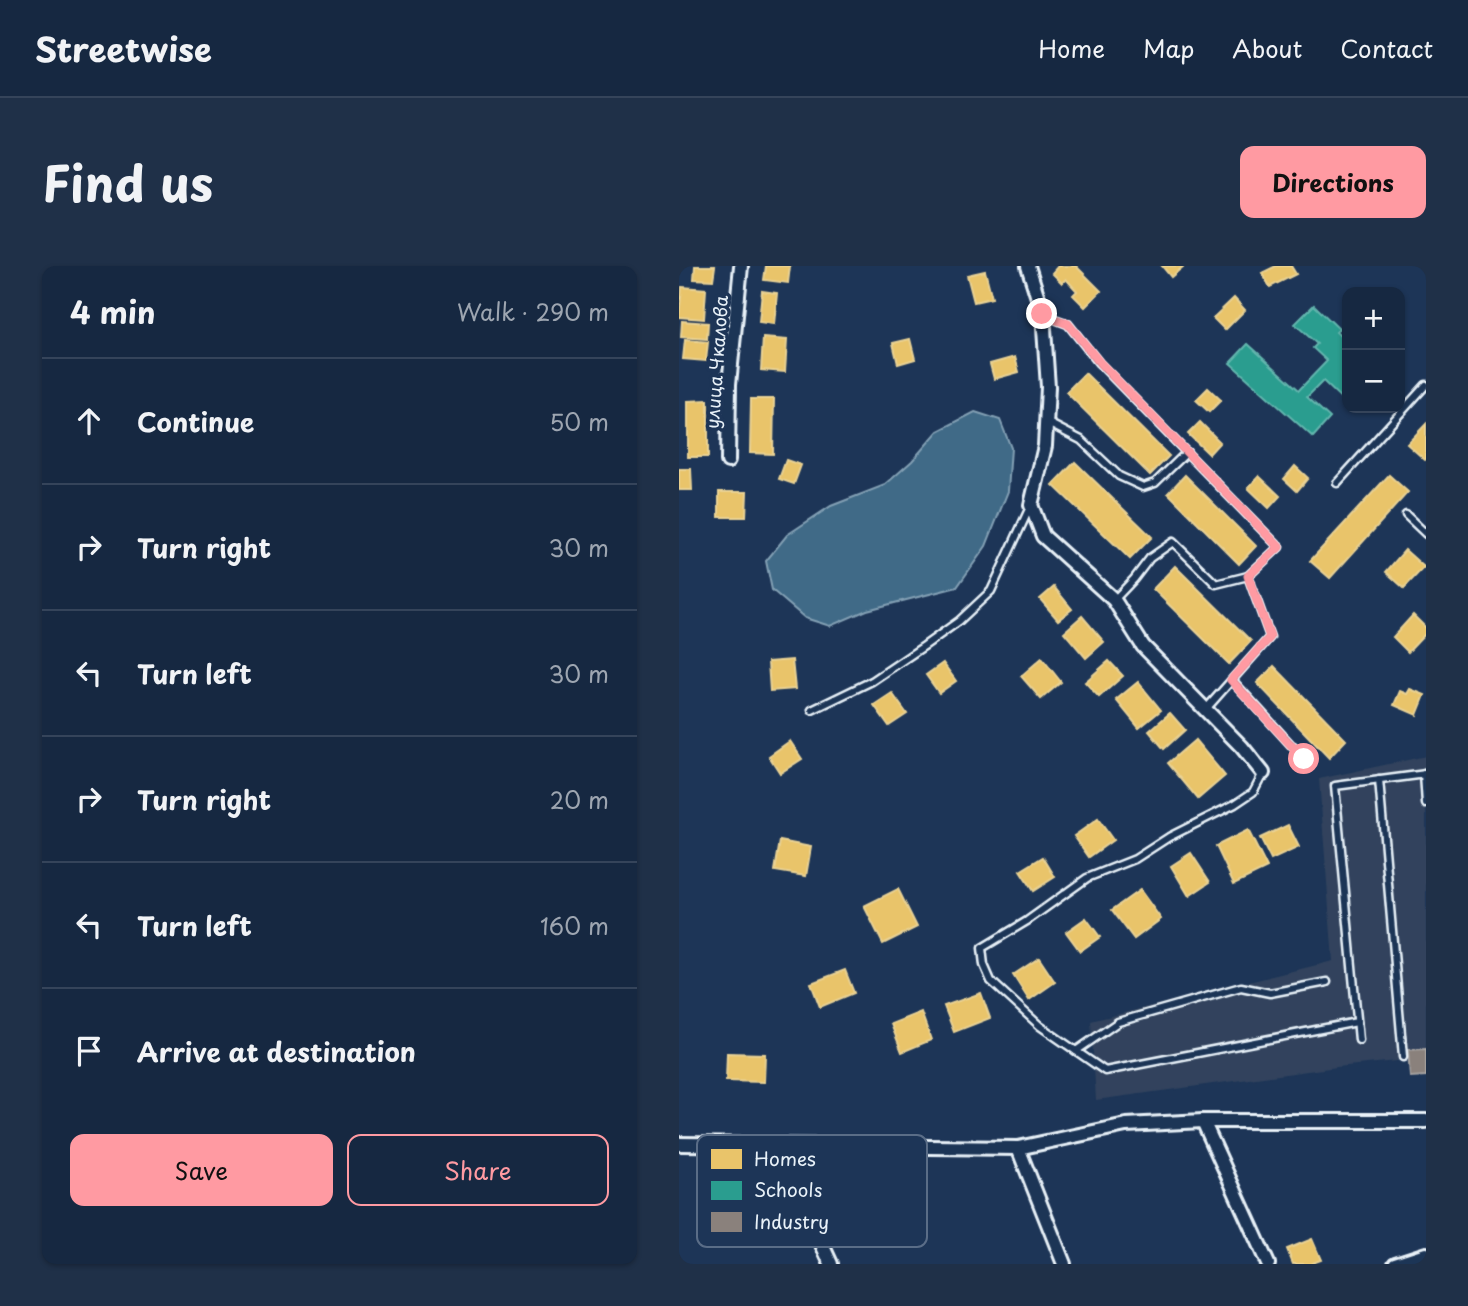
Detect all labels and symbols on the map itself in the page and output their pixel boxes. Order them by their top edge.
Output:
street label: улица Чкалова [698,294,734,430]
route end [1026,298,1057,329]
route start [1288,743,1319,774]
legend [697,1135,927,1247]
text: Homes [754,1144,816,1172]
text: Schools [754,1175,822,1203]
text: Industry [754,1207,829,1235]

